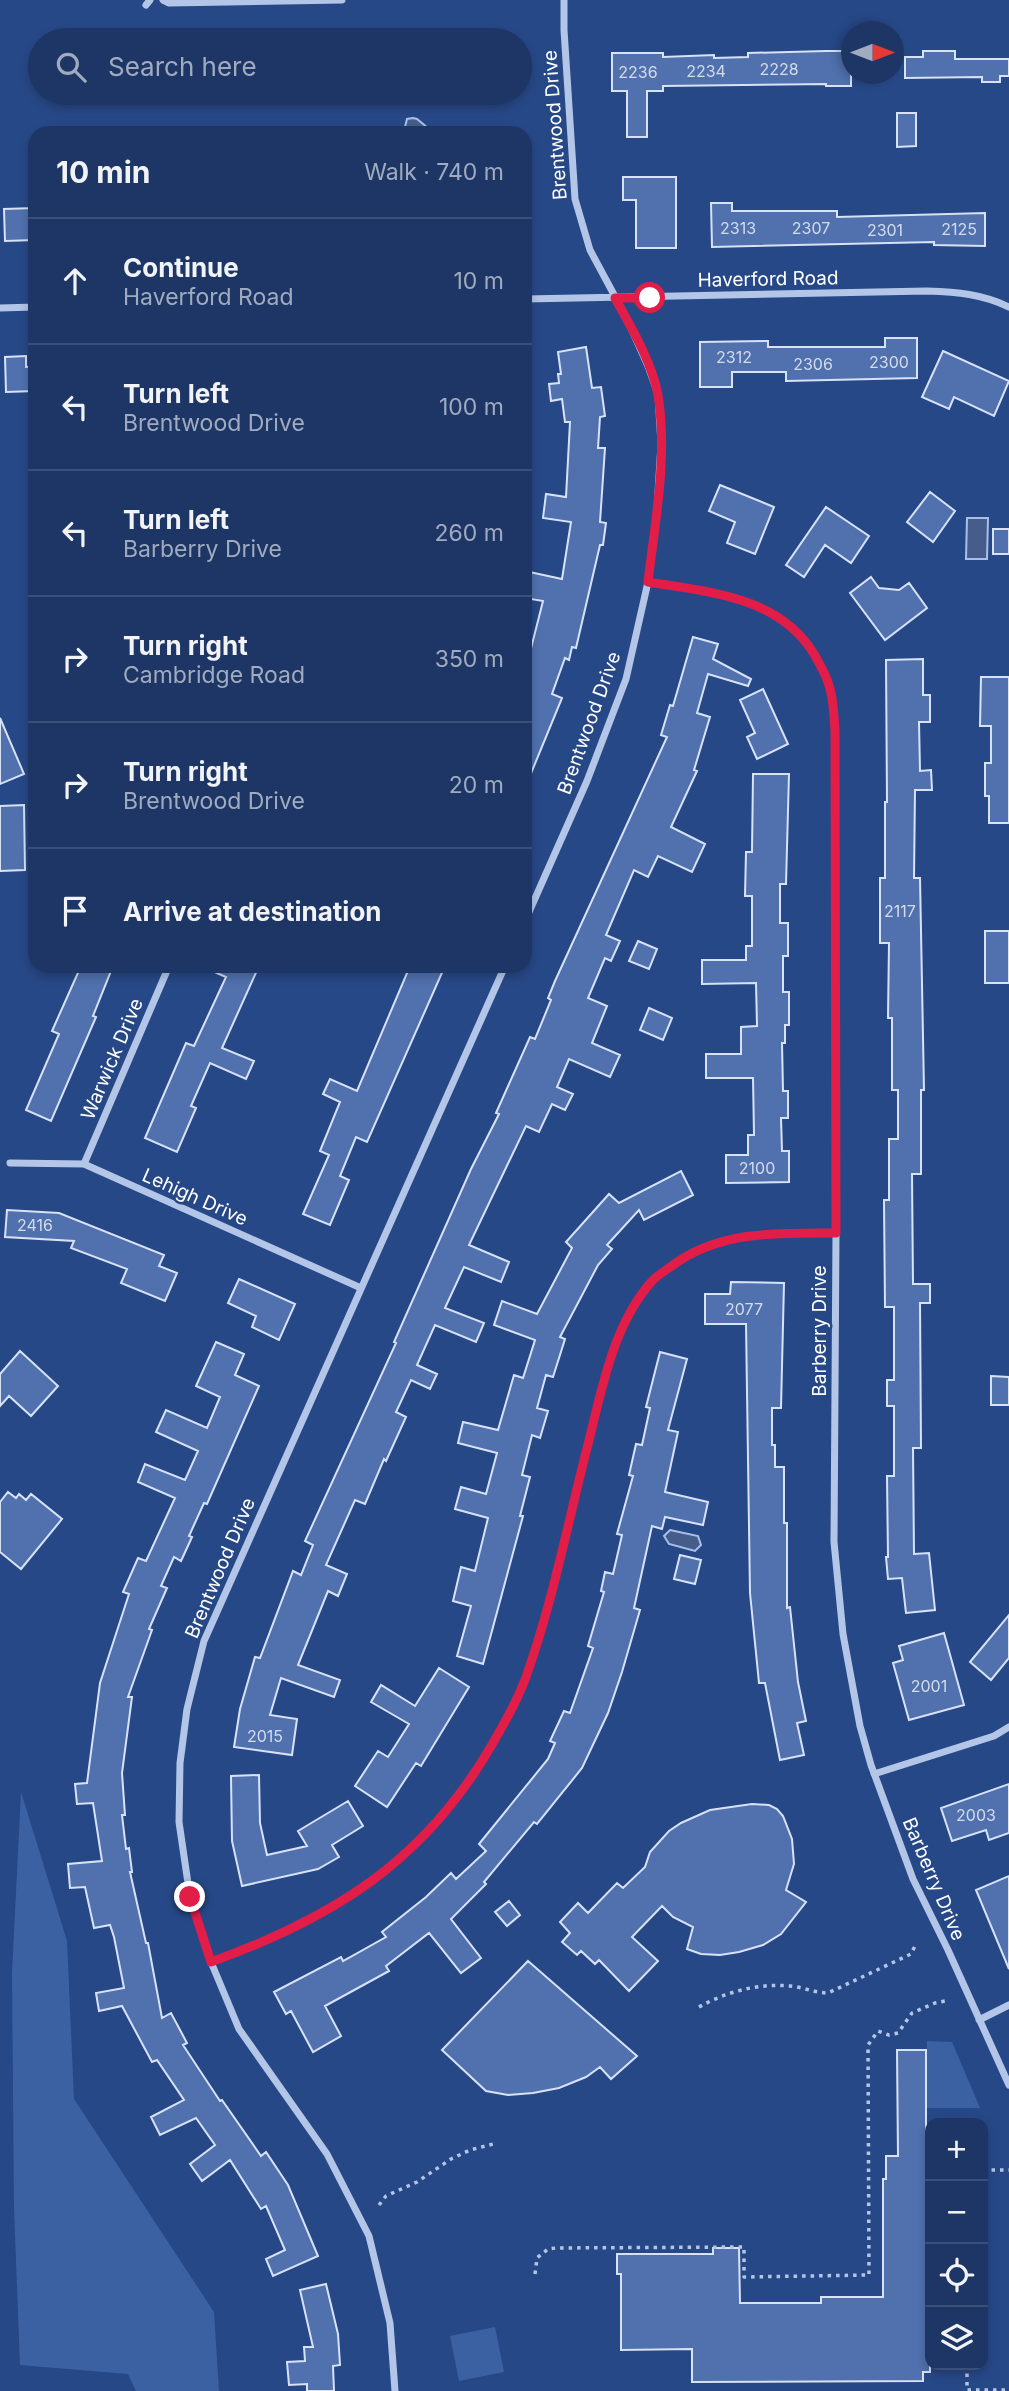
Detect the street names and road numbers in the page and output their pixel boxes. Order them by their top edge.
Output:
street label: Brentwood Drive [538,49,572,201]
street label: Haverford Road [697,266,839,292]
street label: Brentwood Drive [553,649,625,797]
street label: Warwick Drive [76,995,148,1123]
street label: Lehigh Drive [139,1164,251,1230]
street label: Barberry Drive [808,1265,831,1397]
street label: Brentwood Drive [180,1494,260,1642]
street label: Barberry Drive [898,1814,970,1944]

